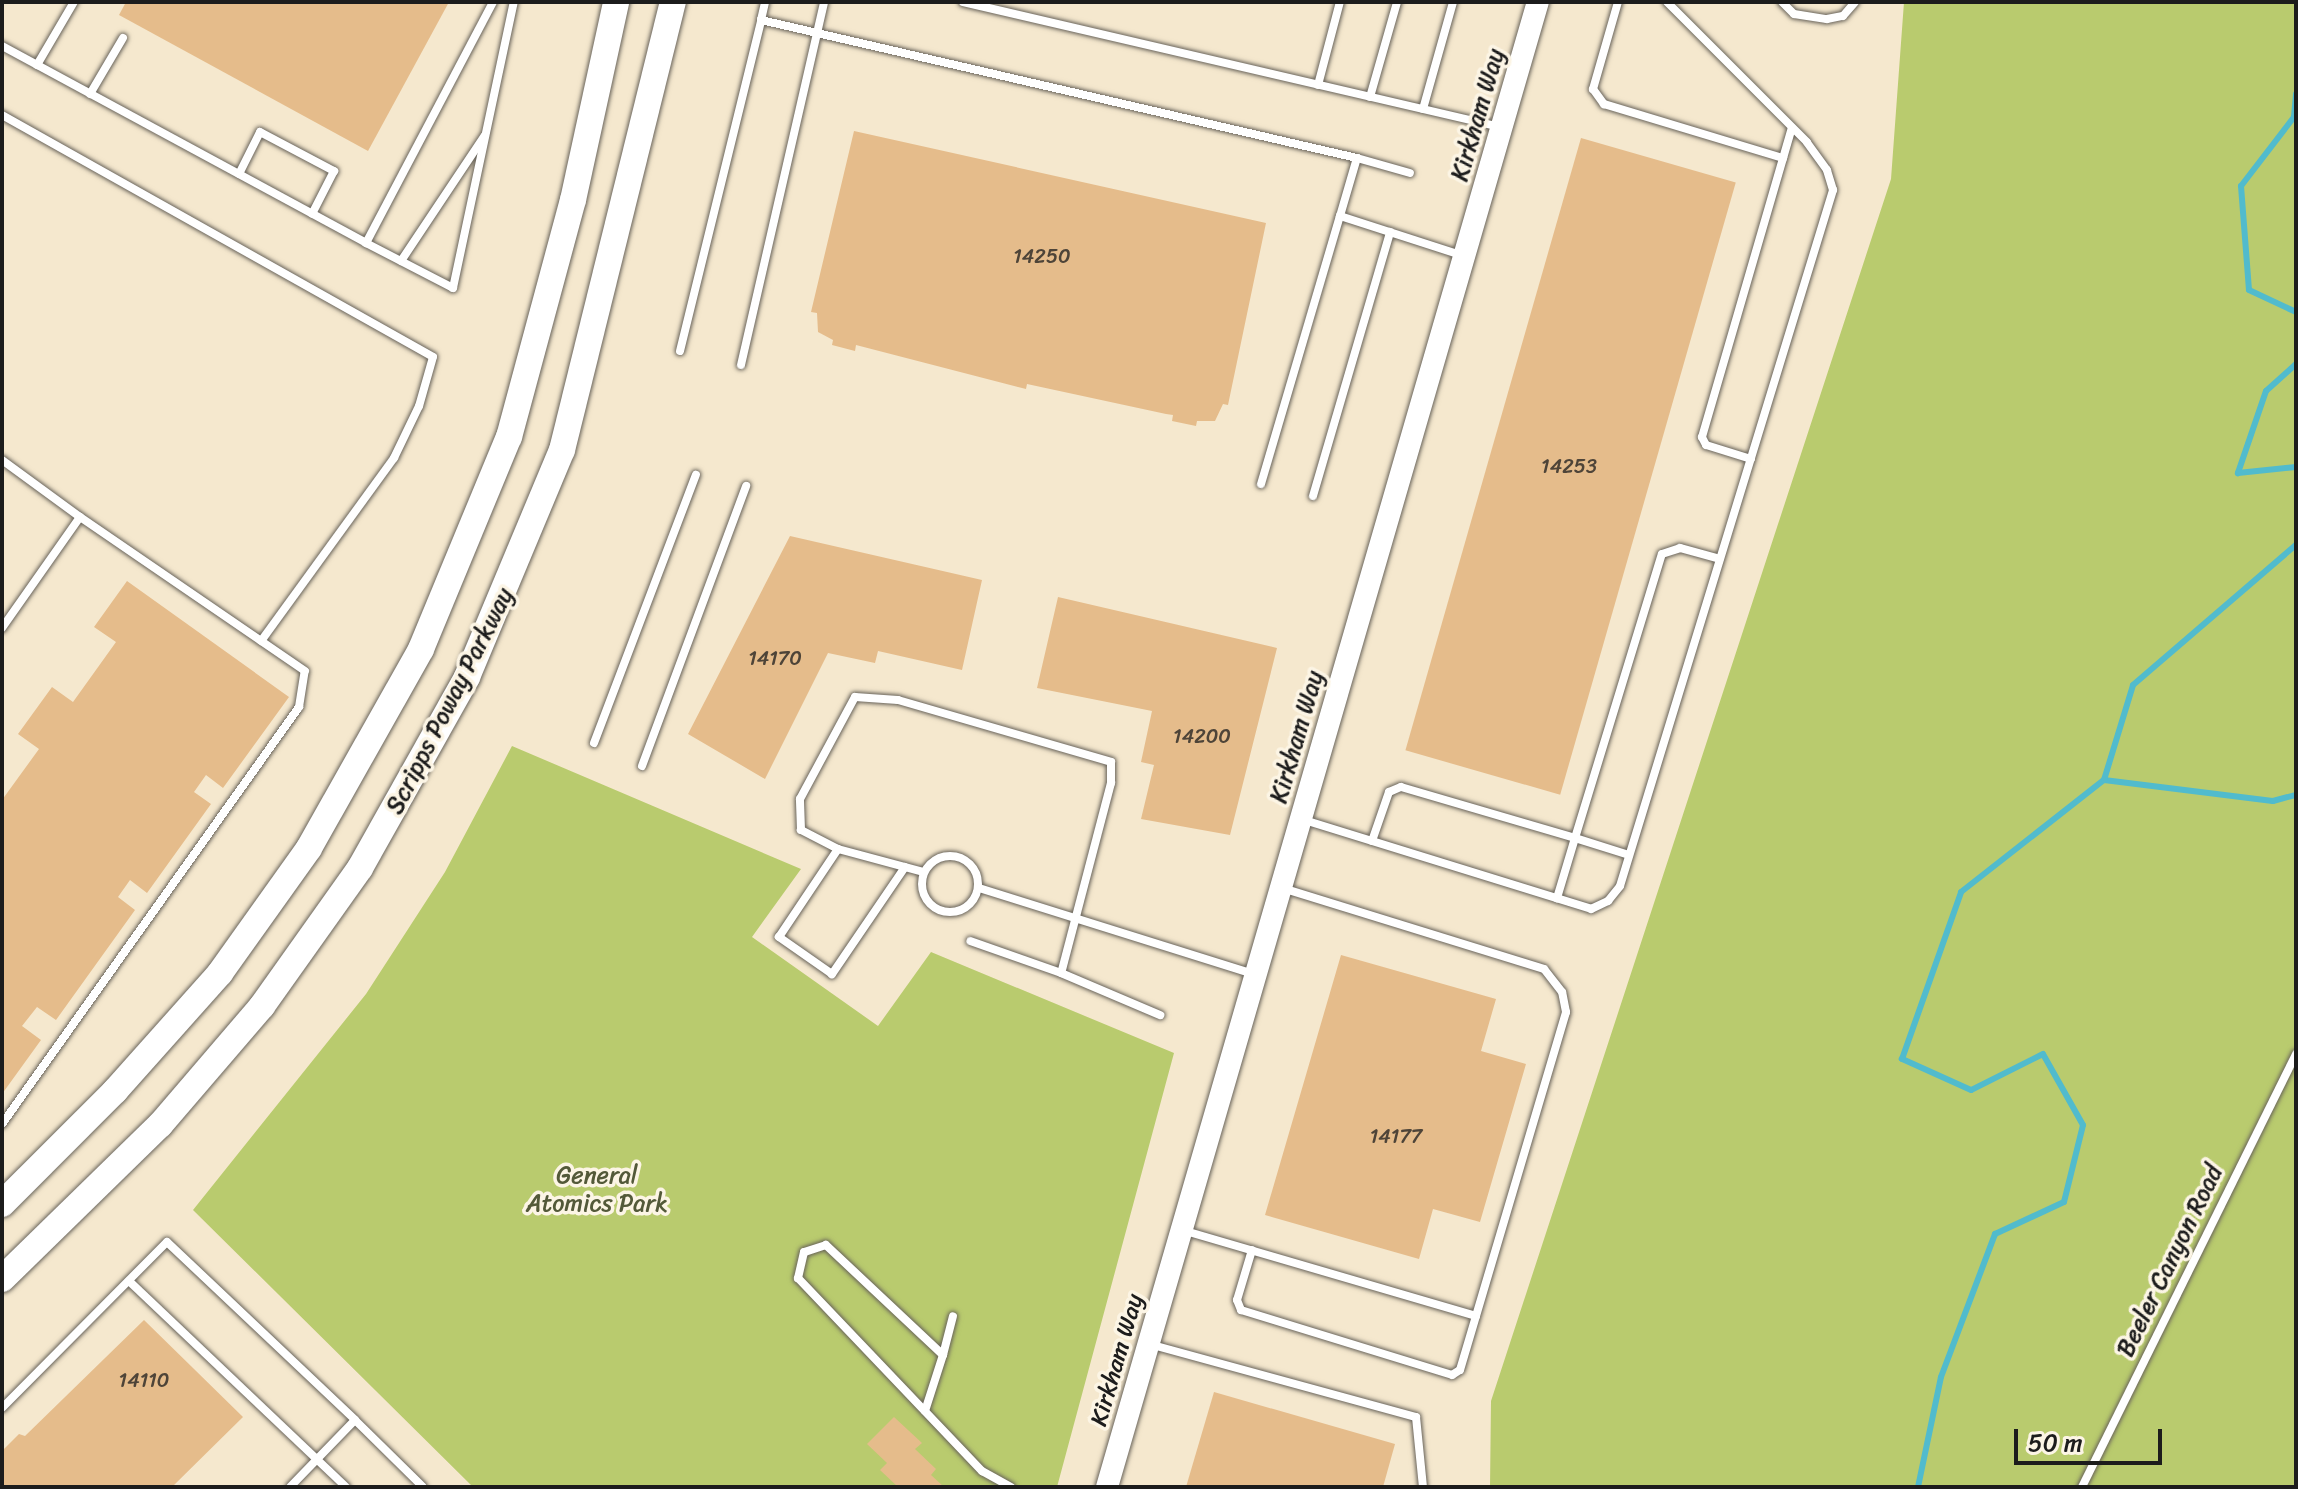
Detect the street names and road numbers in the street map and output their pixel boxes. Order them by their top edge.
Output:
street label: Kirkham Way [1445,46,1511,184]
street label: Scripps Poway Parkway [380,583,520,819]
street label: Kirkham Way [1264,668,1330,806]
street label: Beeler Canyon Road [2111,1160,2229,1362]
street label: Kirkham Way [1084,1291,1150,1429]

